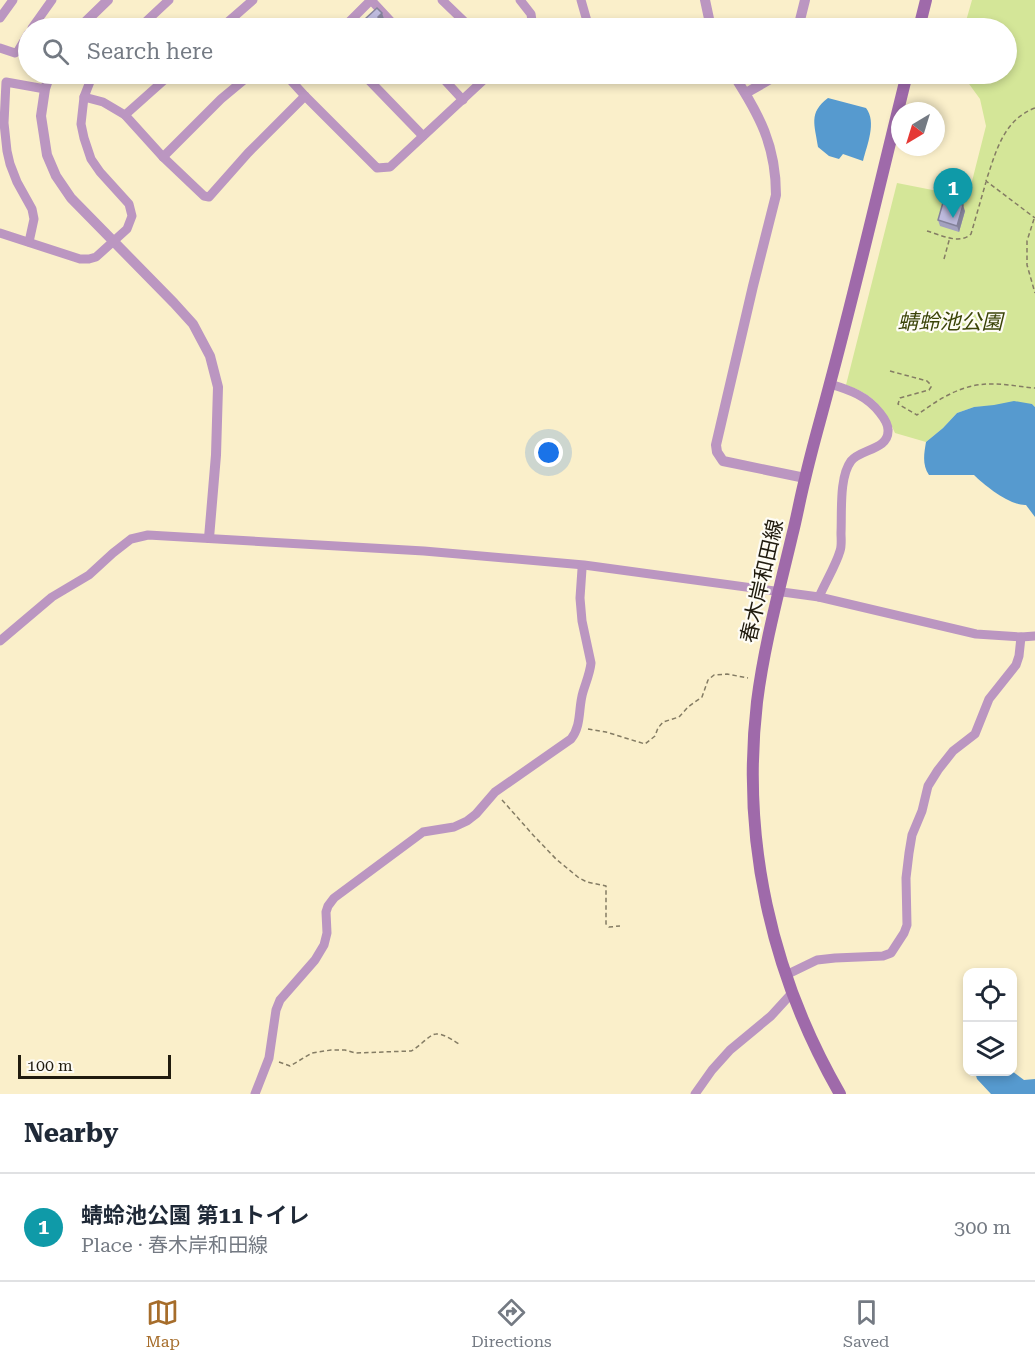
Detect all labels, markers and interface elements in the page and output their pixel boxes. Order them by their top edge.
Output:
search box [18,18,1017,84]
icon: search [39,35,72,68]
text: Search here [87,39,213,64]
north arrow [891,102,945,156]
pin: 1 [934,168,972,218]
park label: 蜻蛉池公園 [898,310,1005,334]
your location [534,438,563,467]
street label: 春木岸和田線 [736,517,788,645]
map controls [963,968,1017,1076]
button: locate [963,968,1017,1022]
button: layers [963,1022,1017,1076]
scale bar [18,1052,171,1080]
text: 100 m [27,1056,73,1075]
text: Nearby [24,1118,118,1148]
text: 蜻蛉池公園 第11トイレ [81,1203,309,1228]
text: 1 [38,1215,49,1239]
text: 300 m [954,1215,1011,1239]
text: Place · 春木岸和田線 [81,1233,268,1257]
tab: Map [146,1296,180,1351]
tab: Directions [471,1296,552,1351]
tab: Saved [843,1296,889,1351]

